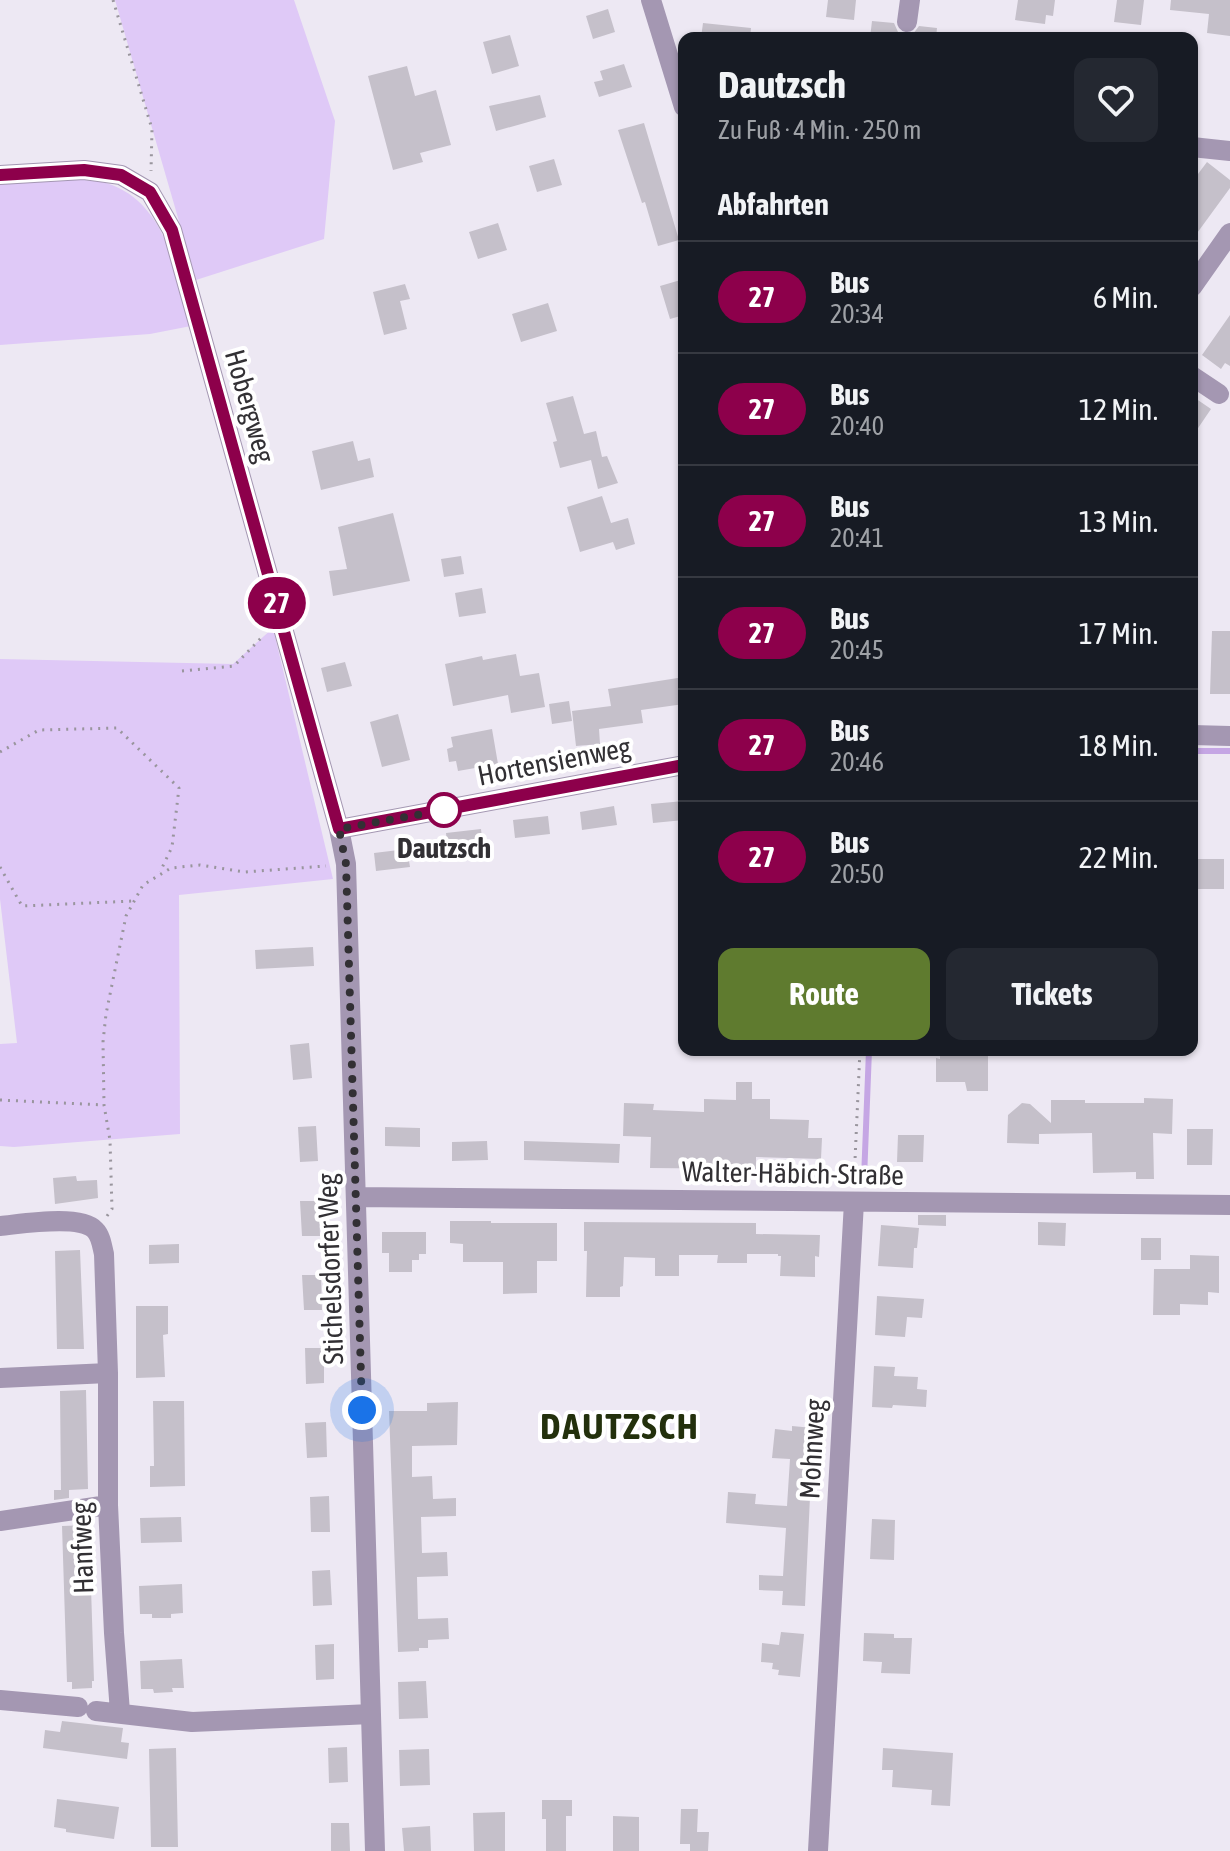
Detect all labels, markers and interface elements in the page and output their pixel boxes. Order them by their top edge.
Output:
button: heart [1074,58,1158,142]
text: Dautzsch [718,63,846,106]
text: Zu Fuß · 4 Min. · 250 m [718,115,922,145]
text: Abfahrten [718,187,829,221]
text: Bus [830,265,869,299]
text: 6 Min. [1093,280,1158,314]
text: 27 [749,281,775,313]
text: 20:34 [830,299,884,329]
street label: Hobergweg [219,346,281,466]
text: Bus [830,377,869,411]
text: 12 Min. [1079,392,1158,426]
text: 27 [749,393,775,425]
text: 20:40 [830,411,884,441]
text: Bus [830,489,869,523]
text: 13 Min. [1079,504,1158,538]
text: 27 [749,505,775,537]
text: 20:41 [830,523,884,553]
line badge: 27 [241,577,313,629]
text: 27 [264,587,290,619]
text: Bus [830,601,869,635]
text: 17 Min. [1079,616,1158,650]
text: 27 [749,617,775,649]
text: 20:45 [830,635,884,665]
text: Bus [830,713,869,747]
text: 18 Min. [1079,728,1158,762]
text: 27 [749,729,775,761]
street label: Hortensienweg [475,730,633,792]
text: 20:46 [830,747,884,777]
marker: Dautzsch [427,793,461,827]
text: Bus [830,825,869,859]
place label: Dautzsch [397,832,491,864]
text: 22 Min. [1079,840,1158,874]
text: 27 [749,841,775,873]
text: 20:50 [830,859,884,889]
button: Route [718,948,930,1040]
button: Tickets [946,948,1158,1040]
street label: Walter-Häbich-Straße [682,1155,904,1191]
street label: Stichelsdorfer Weg [311,1173,349,1365]
your location [342,1390,382,1430]
street label: Mohnweg [793,1398,831,1500]
district label: DAUTZSCH [540,1405,700,1447]
street label: Hanfweg [64,1502,100,1594]

